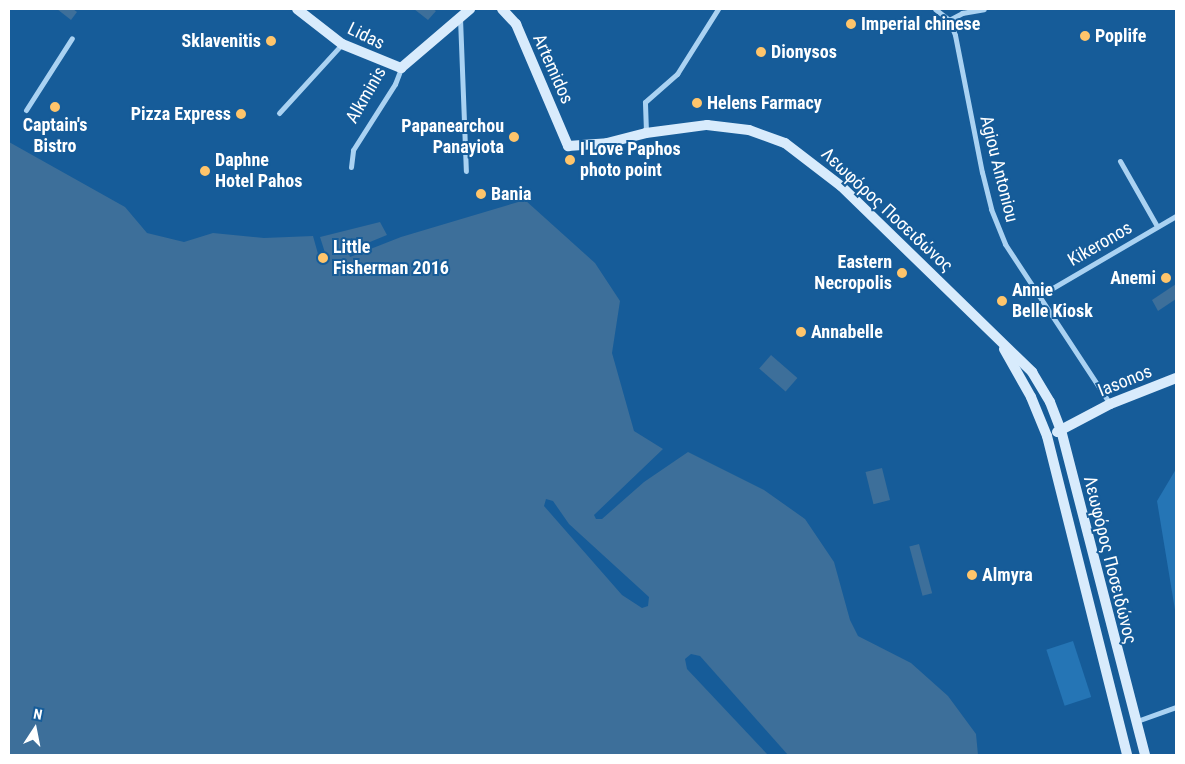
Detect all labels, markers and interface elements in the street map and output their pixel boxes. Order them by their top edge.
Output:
place label: Imperial chinese [861,13,980,35]
street label: Lidas [344,18,388,54]
marker: Imperial chinese [845,18,857,30]
place label: Poplife [1095,25,1146,47]
place label: Sklavenitis [182,30,261,52]
marker: Poplife [1079,30,1091,42]
street label: Artemidos [528,31,578,107]
marker: Sklavenitis [265,35,277,47]
place label: Dionysos [771,41,837,63]
marker: Dionysos [755,46,767,58]
street label: Alkminis [341,63,391,127]
place label: Helens Farmacy [707,92,822,114]
marker: Helens Farmacy [691,97,703,109]
marker: Captain's Bistro [49,101,61,113]
place label: Pizza Express [131,103,231,125]
marker: Pizza Express [235,108,247,120]
street label: Agiou Antoniou [975,113,1023,225]
place label: Captain's Bistro [23,115,87,158]
place label: Papanearchou Panayiota [401,116,504,158]
marker: Papanearchou Panayiota [508,131,520,143]
place label: I Love Paphos photo point [580,139,681,182]
street label: Λεωφόρος Ποσειδώνος [817,143,957,277]
place label: Daphne Hotel Pahos [215,150,302,192]
marker: I Love Paphos photo point [564,154,576,166]
marker: Daphne Hotel Pahos [199,165,211,177]
place label: Bania [491,183,531,205]
marker: Bania [475,188,487,200]
street label: Kikeronos [1064,217,1136,271]
place label: Little Fisherman 2016 [333,237,449,280]
marker: Little Fisherman 2016 [317,252,329,264]
place label: Eastern Necropolis [814,252,892,294]
marker: Eastern Necropolis [896,267,908,279]
place label: Anemi [1110,267,1156,289]
marker: Anemi [1160,272,1172,284]
place label: Annie Belle Kiosk [1012,280,1093,322]
marker: Annie Belle Kiosk [996,295,1008,307]
place label: Annabelle [811,321,883,343]
marker: Annabelle [795,326,807,338]
street label: Iasonos [1095,360,1155,402]
street label: Λεωφόρος Ποσειδώνος [1079,474,1141,646]
place label: Almyra [982,564,1033,586]
marker: Almyra [966,569,978,581]
north arrow [10,704,60,754]
text: N [32,706,44,723]

